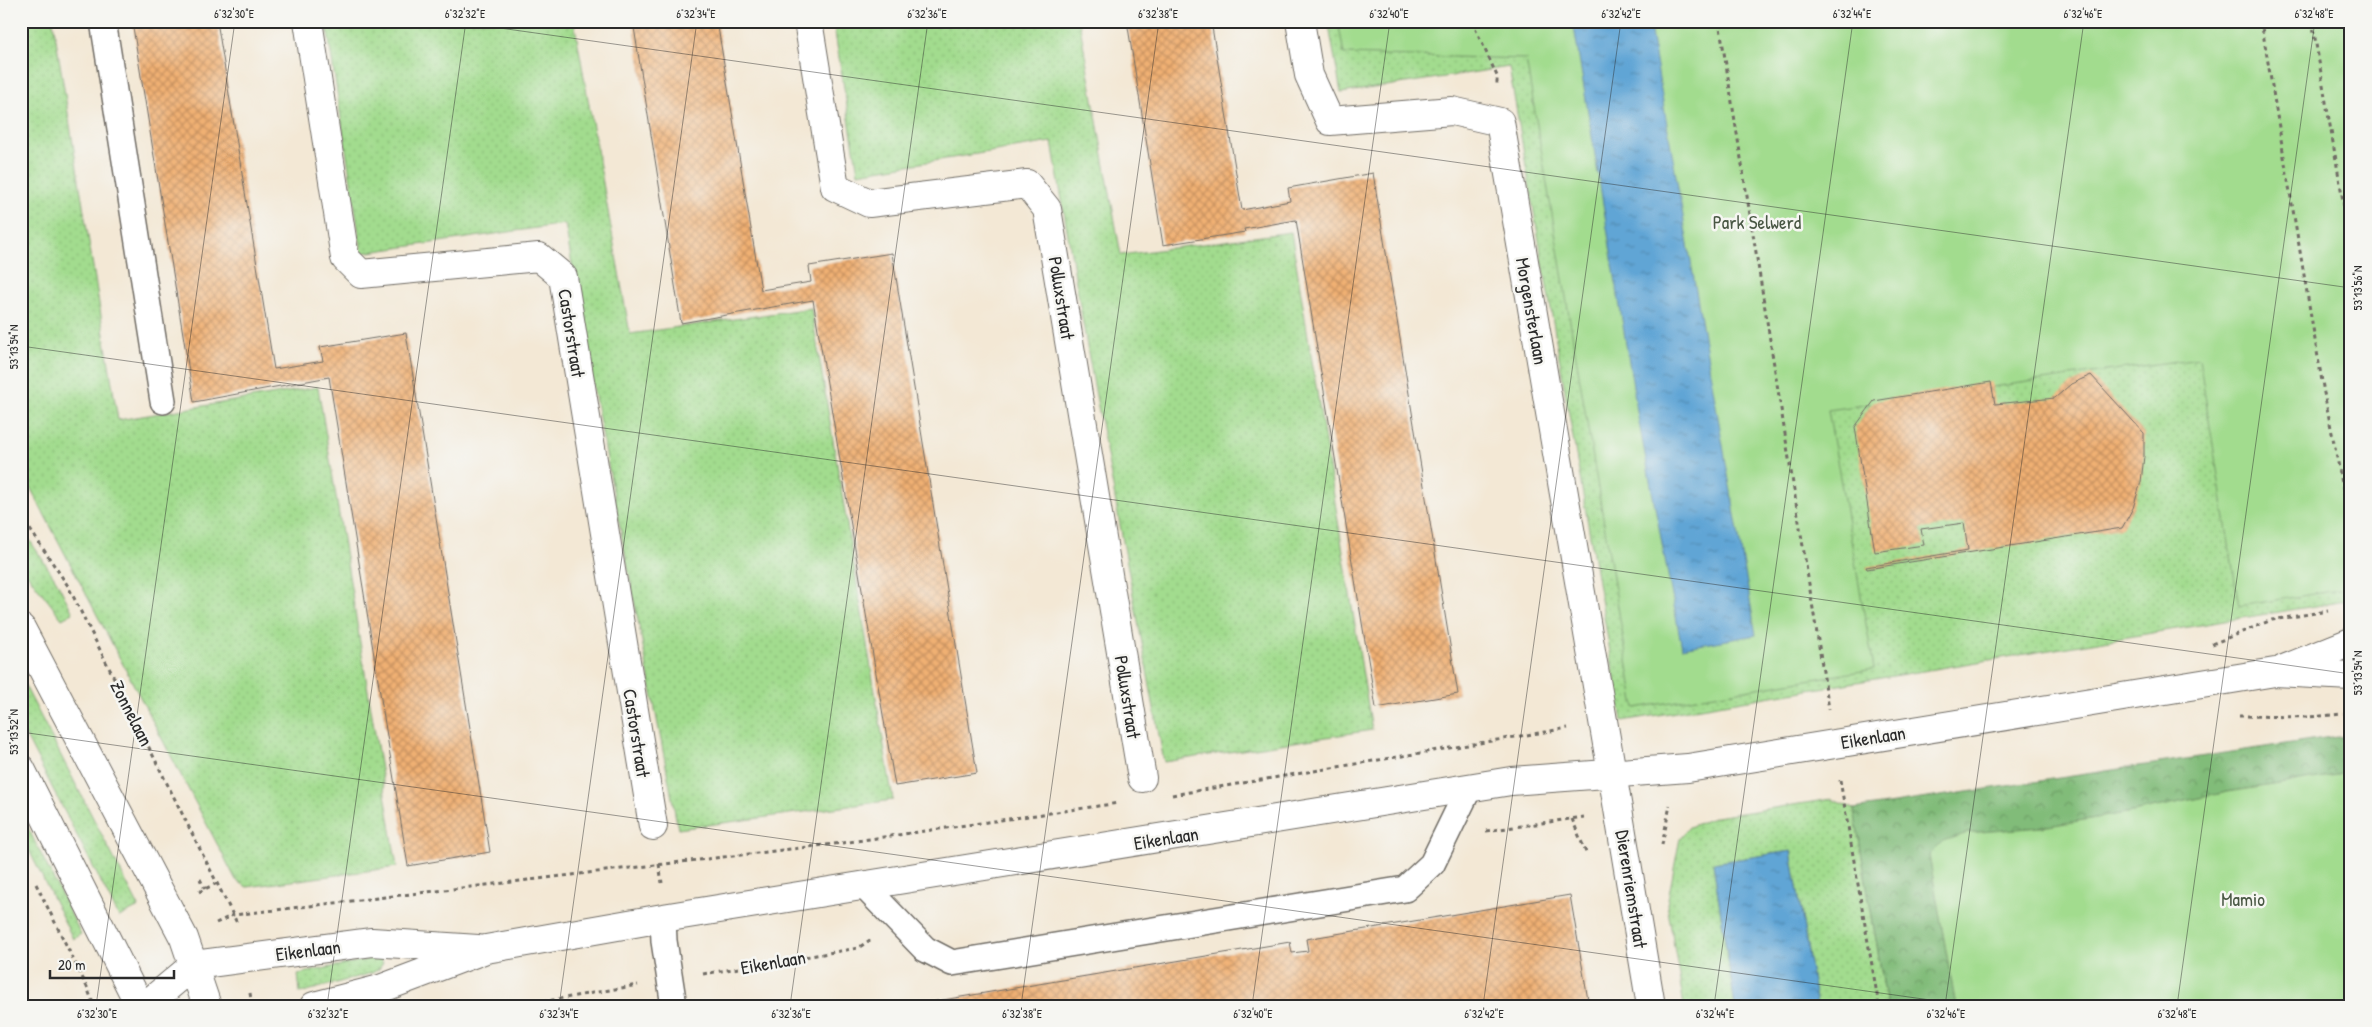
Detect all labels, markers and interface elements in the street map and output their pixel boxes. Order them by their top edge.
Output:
text: 6°32'30"E [214,5,255,22]
text: 6°32'32"E [445,5,486,22]
text: 6°32'34"E [676,5,716,22]
text: 6°32'36"E [907,5,948,22]
text: 6°32'38"E [1138,5,1179,22]
text: 6°32'40"E [1369,5,1409,22]
text: 6°32'42"E [1601,5,1641,22]
text: 6°32'44"E [1833,5,1872,22]
text: 6°32'46"E [2064,5,2103,22]
text: 6°32'48"E [2294,5,2334,22]
park label: Park Selwerd [1713,209,1802,235]
street label: Polluxstraat [1043,255,1081,342]
street label: Morgensterlaan [1510,255,1554,367]
text: 53°13'56"N [2349,266,2366,310]
street label: Castorstraat [552,287,592,380]
text: 53°13'54"N [5,325,22,369]
text: 53°13'54"N [2349,651,2366,695]
street label: Polluxstraat [1109,654,1147,741]
street label: Zonnelaan [104,676,160,750]
street label: Castorstraat [617,687,657,780]
text: 53°13'52"N [5,709,22,755]
street label: Eikenlaan [1839,719,1907,755]
street label: Eikenlaan [1132,820,1200,856]
street label: Dierenriemstraat [1610,828,1654,950]
park label: Mamio [2221,886,2265,912]
street label: Eikenlaan [274,933,342,967]
street label: Eikenlaan [739,944,807,980]
scale bar [50,947,174,979]
text: 20 m [58,954,85,975]
text: 6°32'30"E [77,1005,118,1022]
text: 6°32'32"E [308,1005,349,1022]
text: 6°32'34"E [539,1005,579,1022]
text: 6°32'36"E [771,1005,812,1022]
text: 6°32'38"E [1002,1005,1043,1022]
text: 6°32'40"E [1233,1005,1273,1022]
text: 6°32'42"E [1464,1005,1504,1022]
text: 6°32'44"E [1696,1005,1735,1022]
text: 6°32'46"E [1927,1005,1966,1022]
text: 6°32'48"E [2157,1005,2197,1022]

